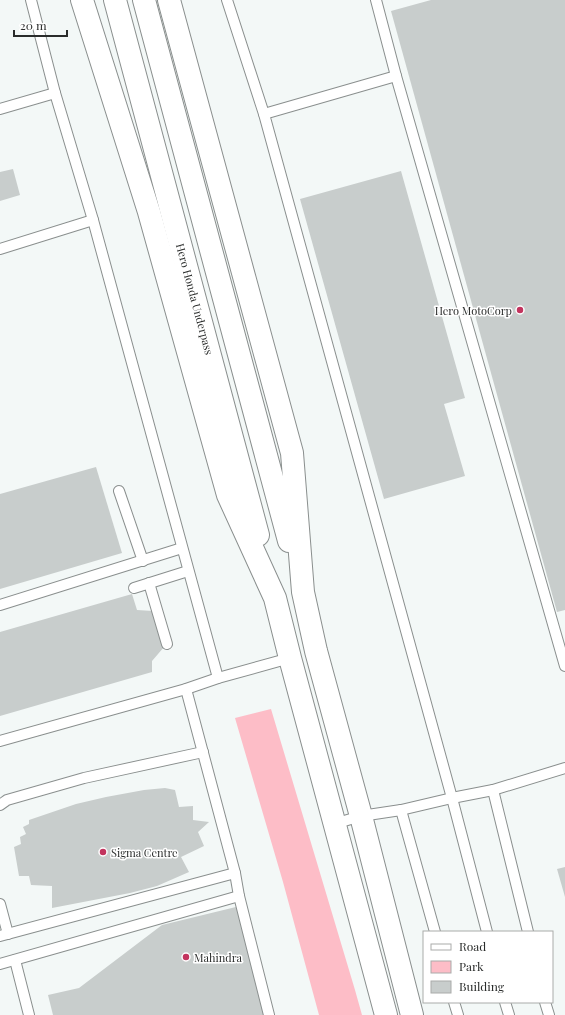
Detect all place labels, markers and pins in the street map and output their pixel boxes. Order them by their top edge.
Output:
place label: Hero MotoCorp [435,303,512,318]
marker: Hero MotoCorp [515,305,525,315]
place label: Sigma Centre [111,845,178,860]
marker: Sigma Centre [98,847,108,857]
place label: Mahindra [194,950,243,965]
marker: Mahindra [181,952,191,962]

